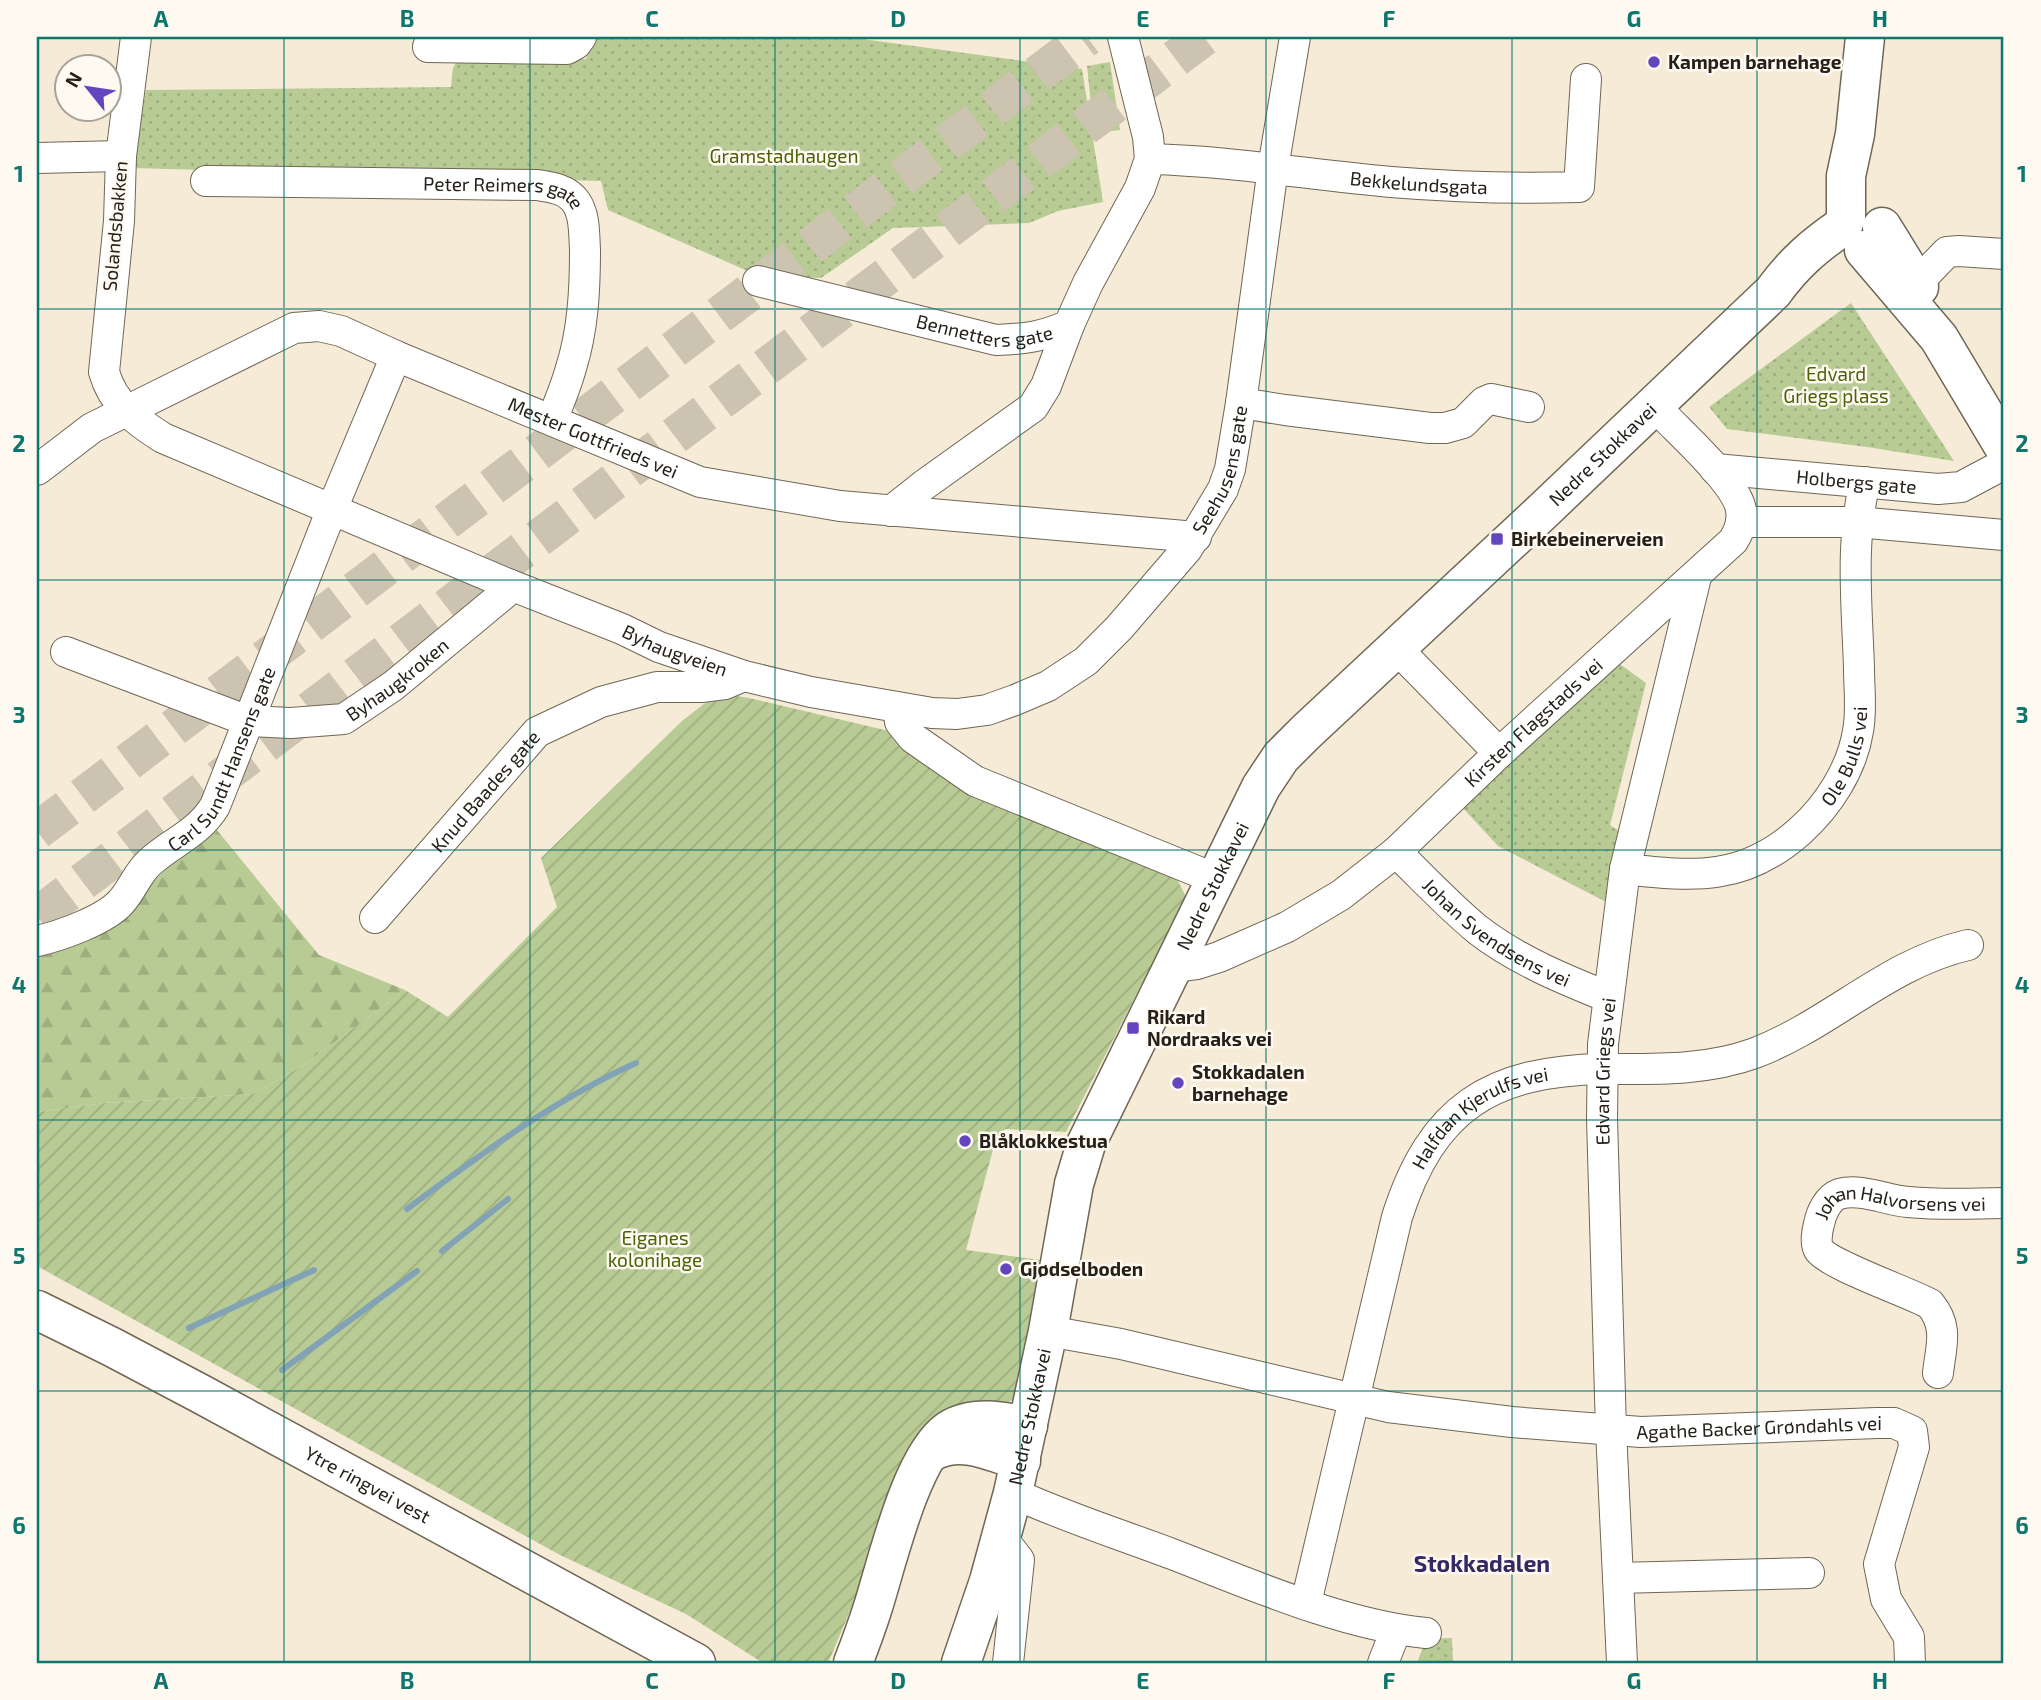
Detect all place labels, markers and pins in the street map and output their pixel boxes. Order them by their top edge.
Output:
place label: Kampen barnehage [1668,50,1842,73]
marker: Kampen barnehage [1646,54,1662,70]
place label: Birkebeinerveien [1511,527,1664,550]
marker: Birkebeinerveien [1489,531,1505,547]
place label: Rikard Nordraaks vei [1147,1005,1272,1050]
marker: Rikard Nordraaks vei [1125,1020,1141,1036]
place label: Stokkadalen barnehage [1192,1060,1305,1105]
marker: Stokkadalen barnehage [1170,1075,1186,1091]
place label: Blåklokkestua [979,1129,1108,1152]
marker: Blåklokkestua [957,1133,973,1149]
place label: Gjødselboden [1020,1257,1143,1280]
marker: Gjødselboden [998,1261,1014,1277]

